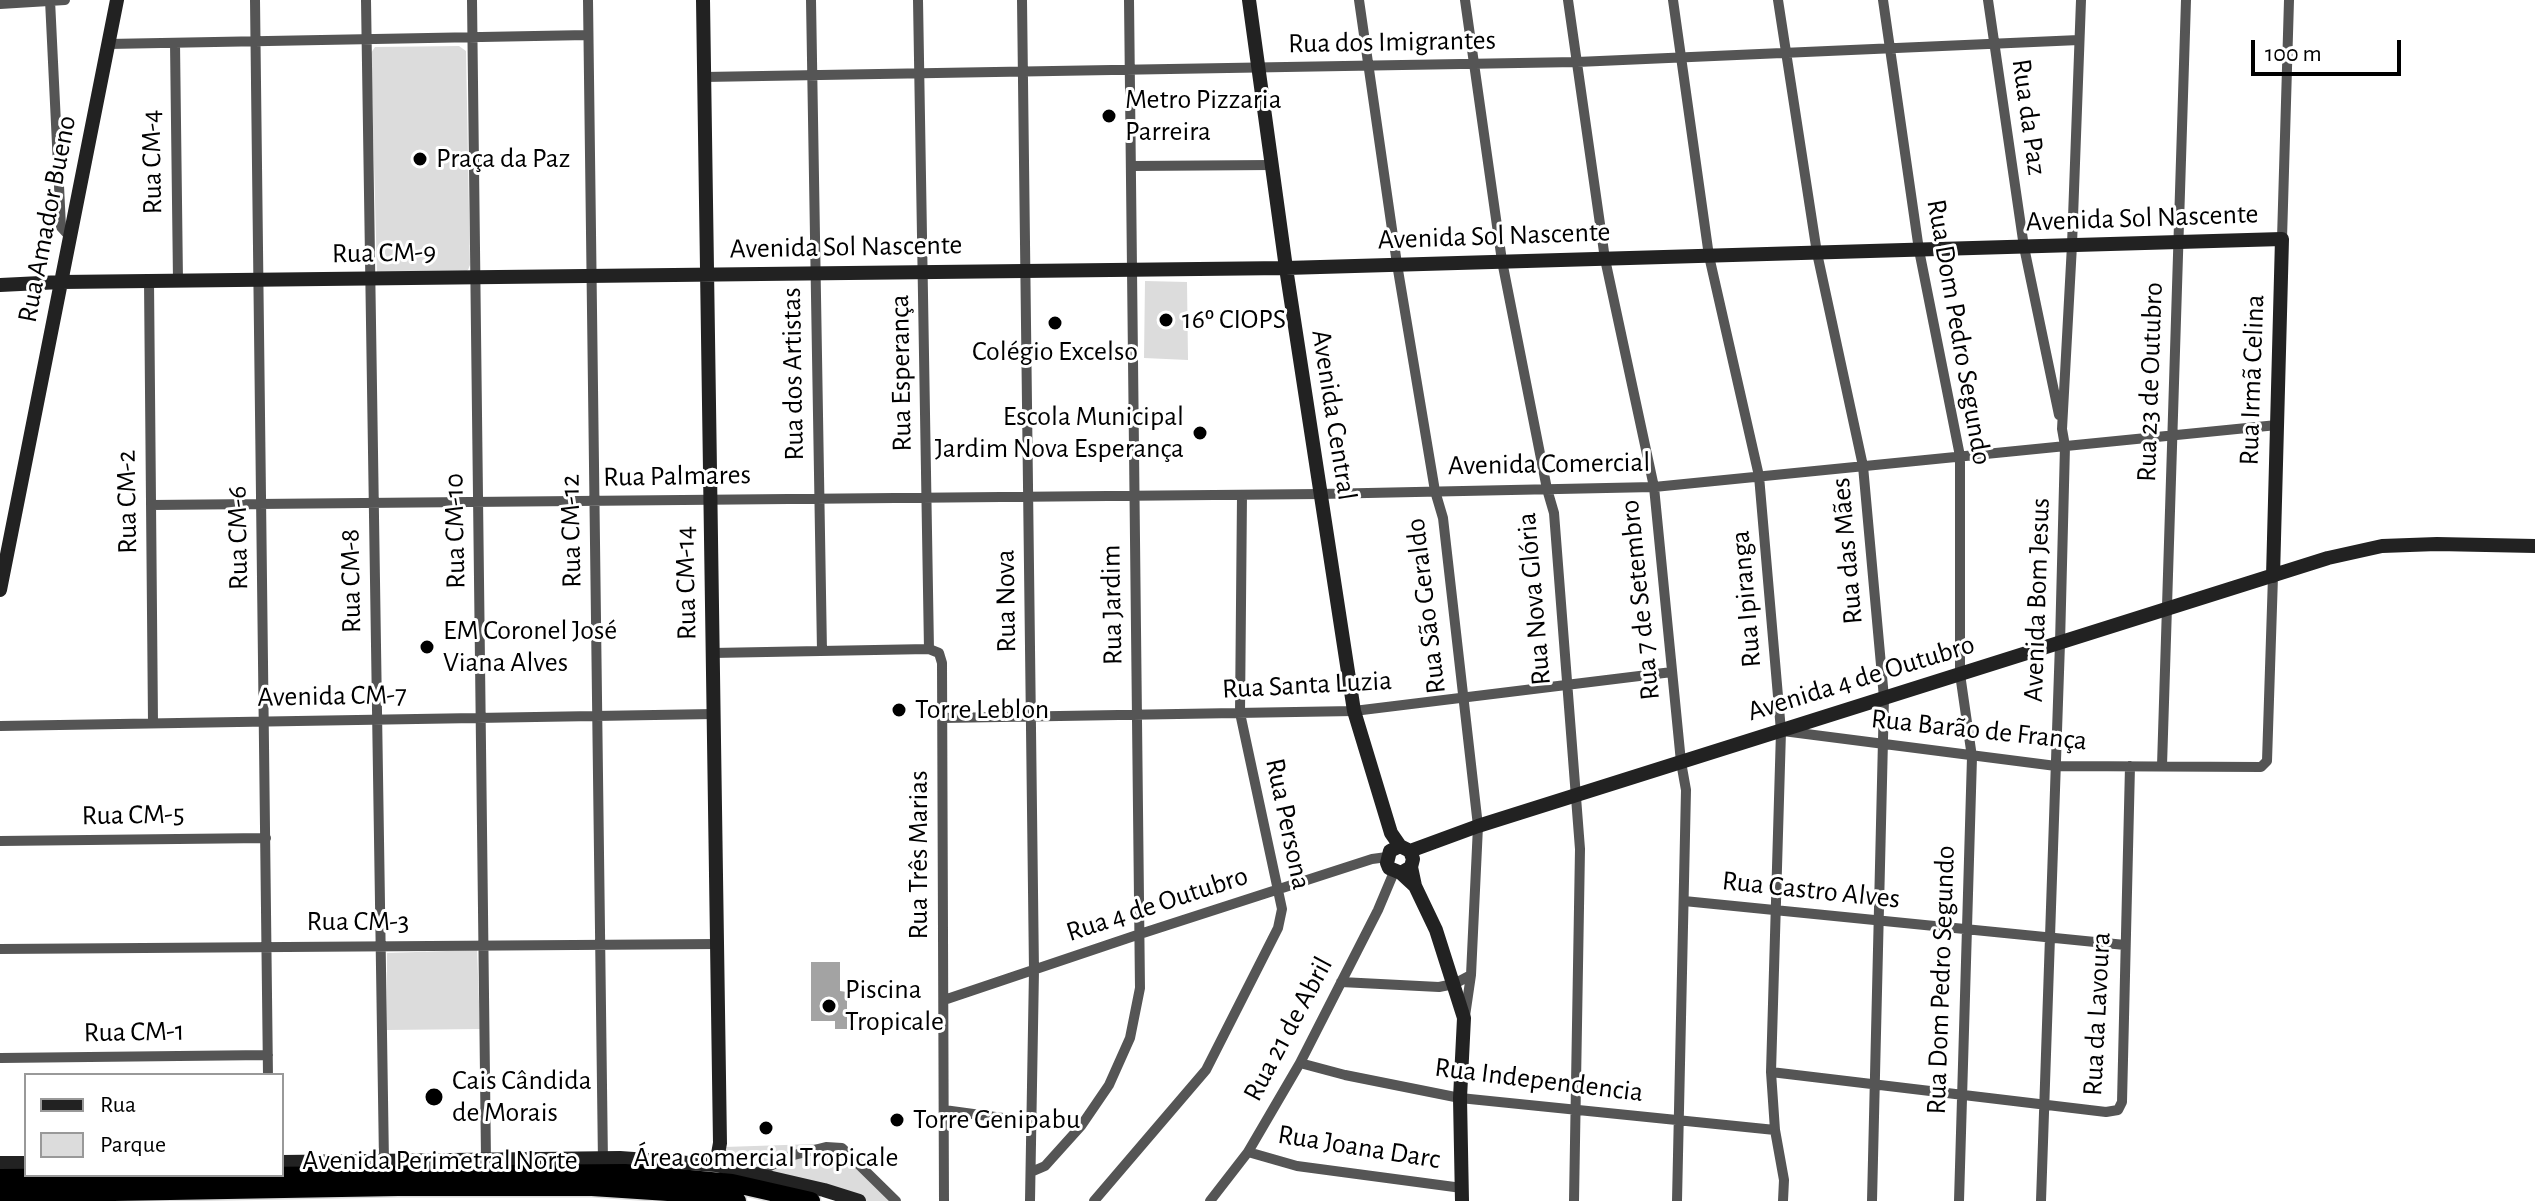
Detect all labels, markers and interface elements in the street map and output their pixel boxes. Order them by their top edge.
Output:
street label: Rua dos Imigrantes [1288,23,1496,61]
scale bar [2255,24,2405,74]
text: 100 m [2265,42,2322,66]
street label: Rua da Paz [2004,57,2054,177]
place label: Metro Pizzaria Parreira [1125,83,1282,149]
marker: Metro Pizzaria Parreira [1100,107,1118,125]
street label: Rua CM-4 [134,109,170,215]
street label: Rua Amador Bueno [10,113,84,325]
place label: Praça da Paz [436,142,570,176]
marker: Praça da Paz [411,150,429,168]
street label: Rua Dom Pedro Segundo [1919,197,1999,467]
street label: Avenida Sol Nascente [2025,197,2259,239]
street label: Avenida Sol Nascente [1377,215,1611,257]
street label: Avenida Sol Nascente [729,228,963,266]
street label: Rua CM-9 [332,235,436,271]
street label: Rua 23 de Outubro [2130,282,2170,482]
street label: Rua dos Artistas [775,287,811,461]
street label: Rua Esperança [883,294,919,452]
street label: Rua Irmã Celina [2232,294,2272,466]
place label: 16º CIOPS [1182,303,1286,337]
marker: 16º CIOPS [1157,311,1175,329]
marker: Colégio Excelso [1046,314,1064,332]
street label: Avenida Central [1304,327,1364,503]
place label: Colégio Excelso [972,335,1138,369]
place label: Escola Municipal Jardim Nova Esperança [935,400,1184,466]
marker: Escola Municipal Jardim Nova Esperança [1191,424,1209,442]
street label: Avenida Comercial [1447,445,1651,483]
street label: Rua CM-2 [109,450,145,554]
street label: Rua Palmares [603,458,751,494]
street label: Rua CM-10 [437,473,473,589]
street label: Rua CM-12 [553,474,589,588]
street label: Rua das Mães [1824,476,1870,626]
street label: Rua CM-6 [220,486,256,590]
street label: Avenida Bom Jesus [2017,497,2057,703]
street label: Rua 7 de Setembro [1613,498,1667,702]
street label: Rua Nova Glória [1510,511,1558,687]
street label: Rua São Geraldo [1399,516,1453,696]
street label: Rua CM-14 [668,526,704,640]
street label: Rua CM-8 [333,528,369,634]
street label: Rua Ipiranga [1723,529,1769,669]
street label: Rua Jardim [1094,545,1130,665]
street label: Rua Nova [988,549,1024,653]
place label: EM Coronel José Viana Alves [443,614,617,680]
street label: Avenida 4 de Outubro [1743,627,1979,729]
marker: EM Coronel José Viana Alves [418,638,436,656]
street label: Rua Santa Luzia [1221,664,1393,706]
street label: Avenida CM-7 [257,678,407,714]
place label: Torre Leblon [915,693,1049,727]
marker: Torre Leblon [890,701,908,719]
street label: Rua Barão de França [1869,702,2089,758]
street label: Rua Persona [1258,755,1318,893]
street label: Rua Três Marias [902,770,936,940]
street label: Rua CM-5 [81,797,185,833]
street label: Rua Dom Pedro Segundo [1920,845,1962,1115]
street label: Rua 4 de Outubro [1062,859,1252,949]
street label: Rua Castro Alves [1720,864,1902,916]
street label: Rua CM-3 [307,905,409,939]
street label: Rua da Lavoura [2076,931,2118,1097]
street label: Rua 21 de Abril [1236,951,1340,1107]
place label: Piscina Tropicale [845,973,944,1039]
marker: Piscina Tropicale [820,997,838,1015]
street label: Rua CM-1 [83,1014,185,1050]
street label: Rua Independencia [1433,1051,1645,1109]
place label: Cais Cândida de Morais [452,1064,592,1130]
legend [24,1073,284,1177]
marker: Cais Cândida de Morais [423,1086,445,1108]
text: Rua [100,1093,136,1117]
place label: Torre Genipabu [913,1103,1080,1137]
marker: Torre Genipabu [888,1111,906,1129]
street label: Rua Joana Darc [1275,1118,1443,1176]
marker: Área comercial Tropicale [757,1119,775,1137]
text: Parque [100,1133,166,1157]
place label: Área comercial Tropicale [634,1141,898,1175]
street label: Avenida Perimetral Norte [302,1144,578,1178]

